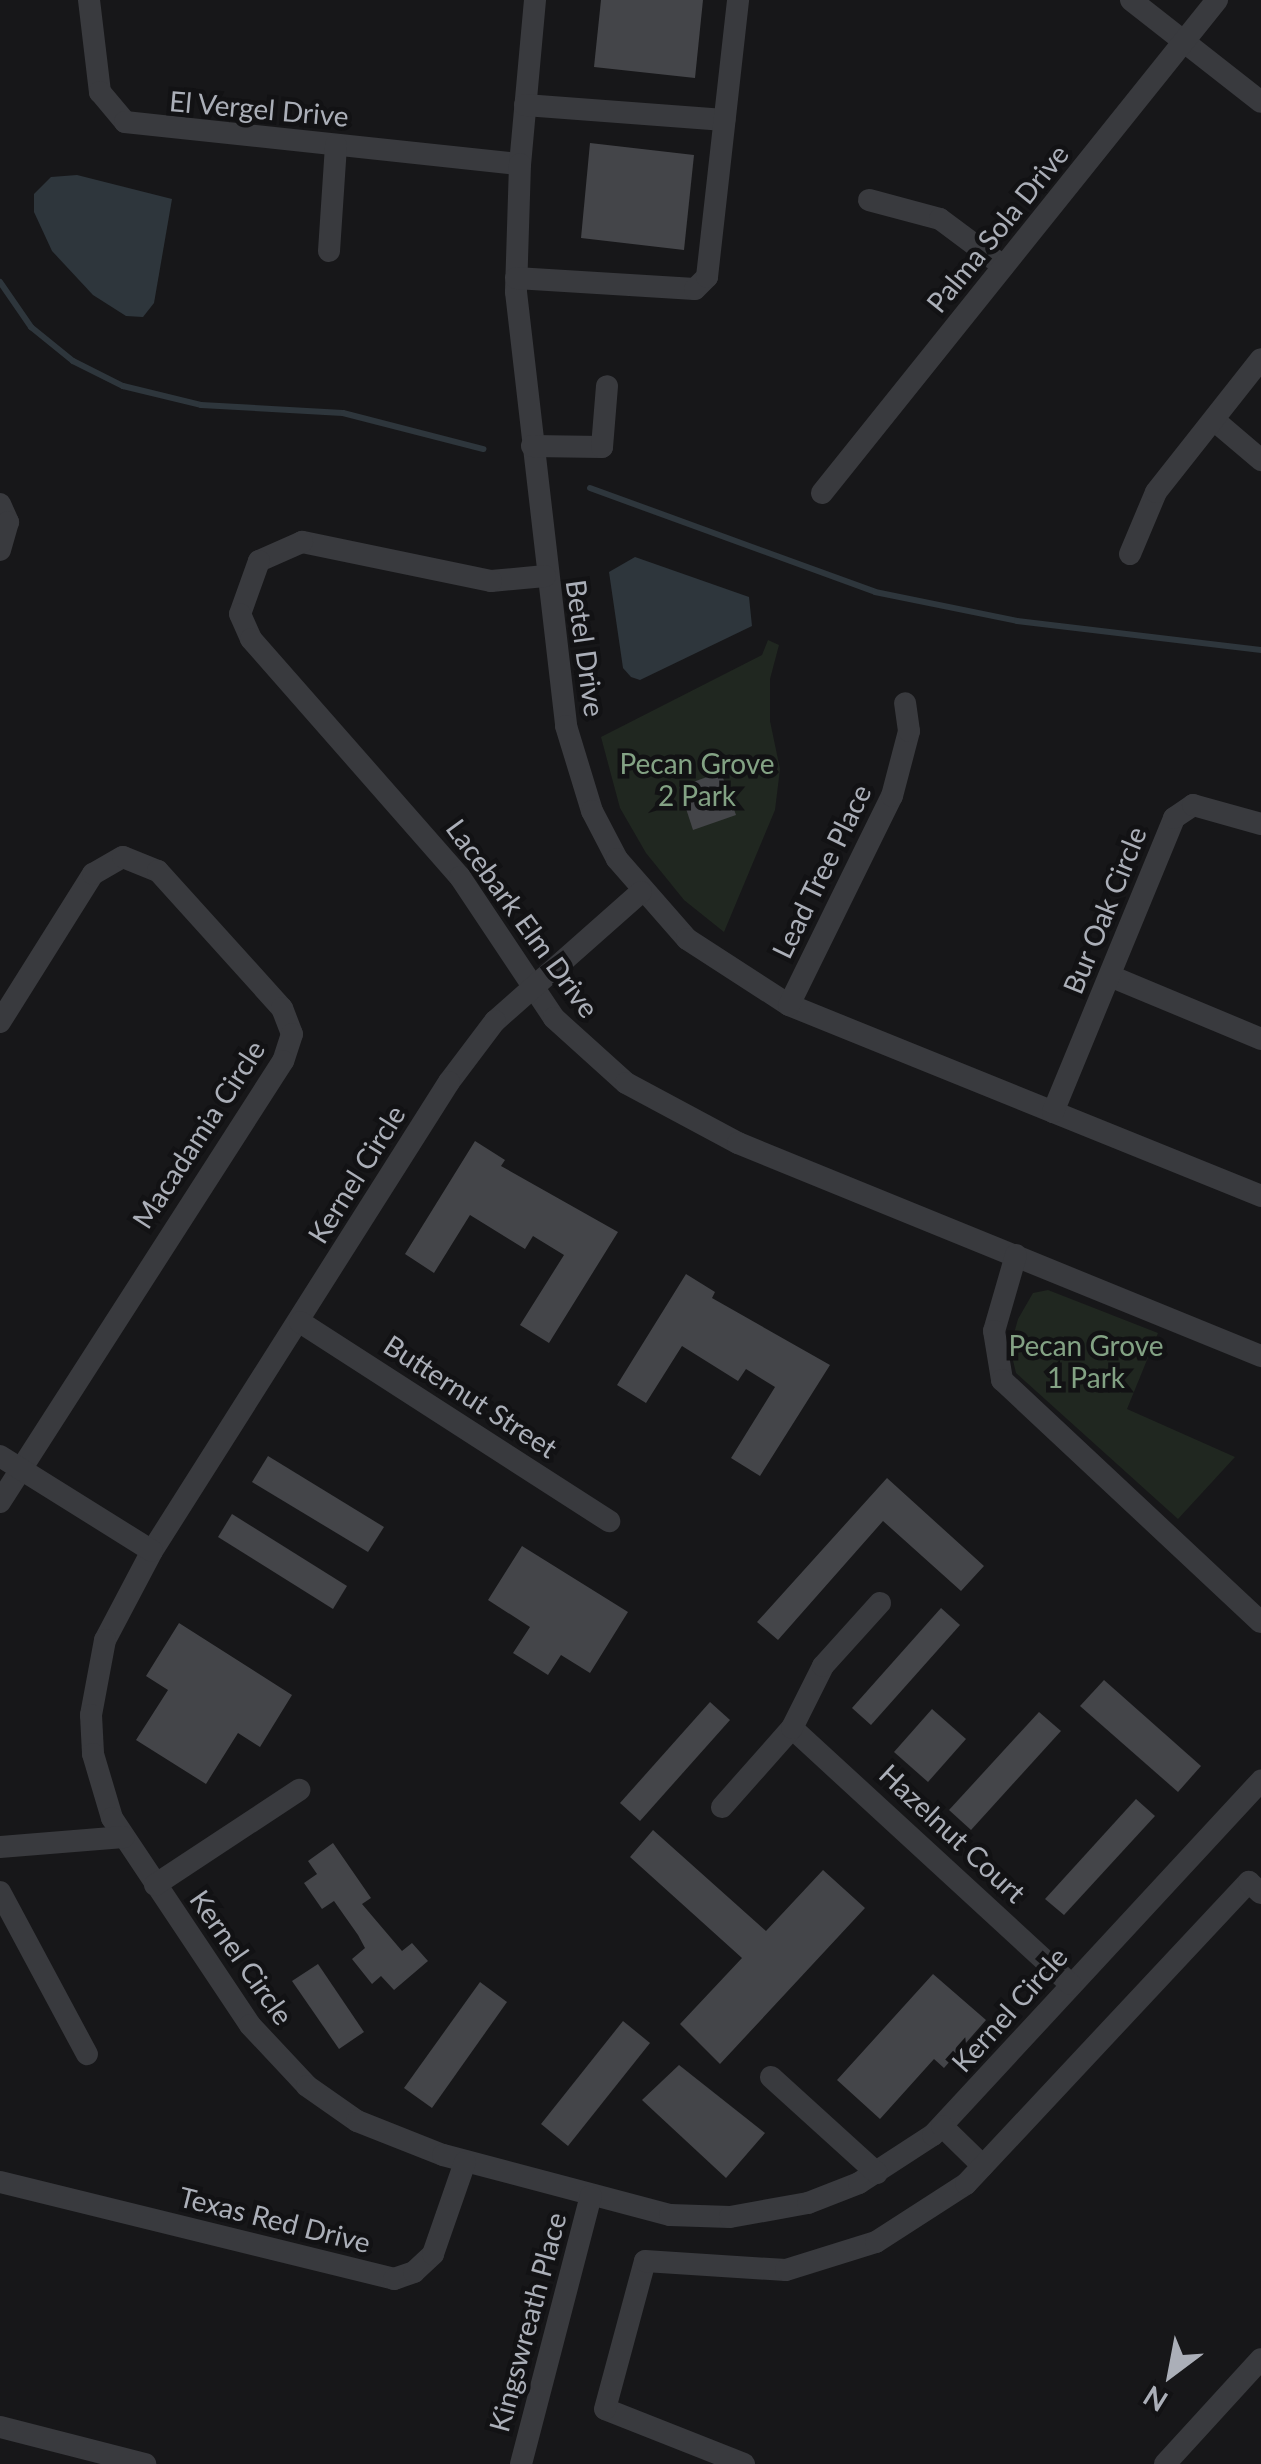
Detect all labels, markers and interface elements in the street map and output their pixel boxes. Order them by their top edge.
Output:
street label: El Vergel Drive [167,83,351,133]
street label: Palma Sola Drive [919,137,1075,319]
street label: Betel Drive [560,577,612,719]
park label: Pecan Grove 2 Park [619,746,775,812]
street label: Lead Tree Place [764,778,878,964]
street label: Lacebark Elm Drive [440,812,606,1024]
street label: Bur Oak Circle [1055,821,1153,999]
street label: Macadamia Circle [125,1034,271,1234]
street label: Kernel Circle [300,1099,412,1249]
street label: Butternut Street [378,1328,564,1464]
park label: Pecan Grove 1 Park [1008,1328,1164,1394]
street label: Hazelnut Court [873,1757,1033,1909]
street label: Kernel Circle [183,1883,301,2031]
street label: Kernel Circle [944,1940,1074,2078]
street label: Texas Red Drive [176,2179,374,2259]
street label: Kingswreath Place [482,2209,572,2435]
north arrow [1121,2324,1221,2424]
text: N [1137,2379,1173,2420]

